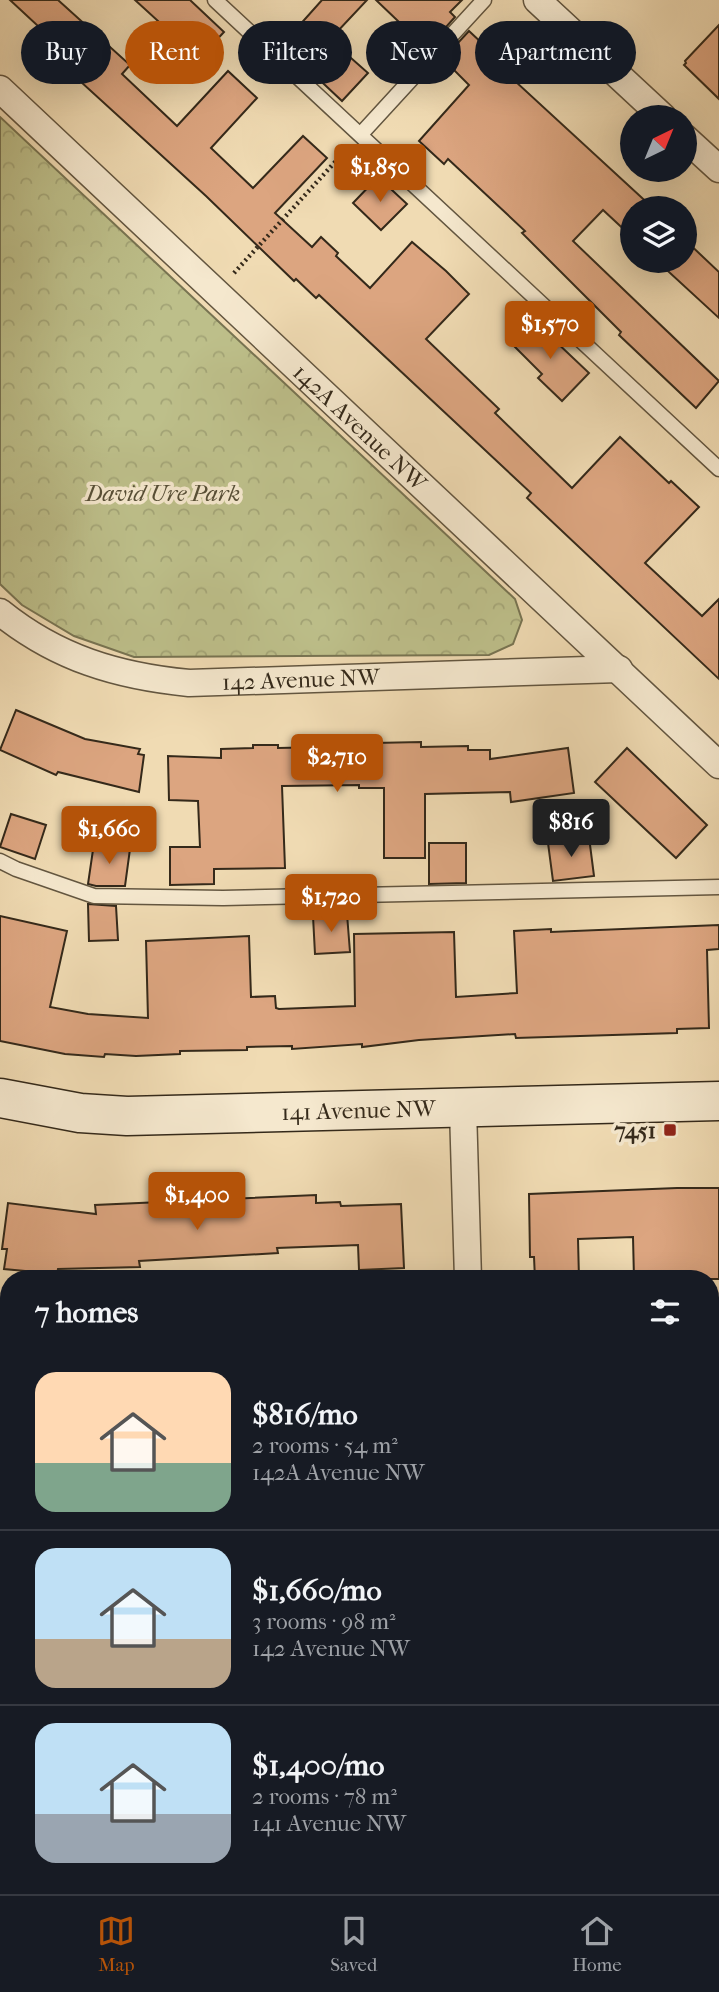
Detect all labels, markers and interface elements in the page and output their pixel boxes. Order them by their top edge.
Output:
chip: Buy [21,21,111,84]
chip: Rent [125,21,224,84]
chip: Filters [238,21,352,84]
chip: New [366,21,461,84]
chip: Apartment [475,21,636,84]
north arrow [620,105,696,182]
map controls [620,105,697,273]
pin: $1,850 [323,144,437,204]
text: $1,850 [350,153,410,180]
button: layers [620,196,697,273]
pin: $1,570 [493,302,607,361]
text: $1,570 [521,310,579,337]
street label: 142A Avenue NW [288,358,433,497]
park label: David Ure Park [84,480,240,507]
street label: 142 Avenue NW [222,663,382,695]
pin: $2,710 [280,734,394,794]
text: $2,710 [307,743,367,770]
pin: $816 [530,800,612,859]
pin: $1,660 [52,806,166,866]
text: $816 [549,808,593,835]
text: $1,660 [77,815,141,842]
pin: $1,720 [274,874,388,934]
text: $1,720 [301,883,361,910]
street label: 141 Avenue NW [281,1095,437,1126]
place label: 7451 [613,1117,656,1144]
marker: 7451 [662,1122,678,1138]
pin: $1,400 [140,1172,254,1232]
text: $1,400 [164,1181,230,1208]
icon: filters [646,1293,684,1331]
text: 7 homes [35,1295,138,1330]
text: $816/mo [252,1397,358,1432]
icon: home [91,1400,175,1484]
text: 2 rooms · 54 m² [252,1432,398,1459]
text: 142A Avenue NW [252,1459,425,1486]
text: $1,660/mo [252,1573,382,1608]
icon: home [91,1576,175,1660]
text: 3 rooms · 98 m² [252,1608,396,1635]
text: 142 Avenue NW [252,1635,410,1662]
text: $1,400/mo [252,1748,384,1783]
icon: home [91,1751,175,1835]
text: 2 rooms · 78 m² [252,1783,397,1810]
text: 141 Avenue NW [252,1810,406,1837]
tab: Map [97,1912,135,1976]
tab: Saved [330,1912,377,1976]
tab: Home [572,1912,622,1976]

